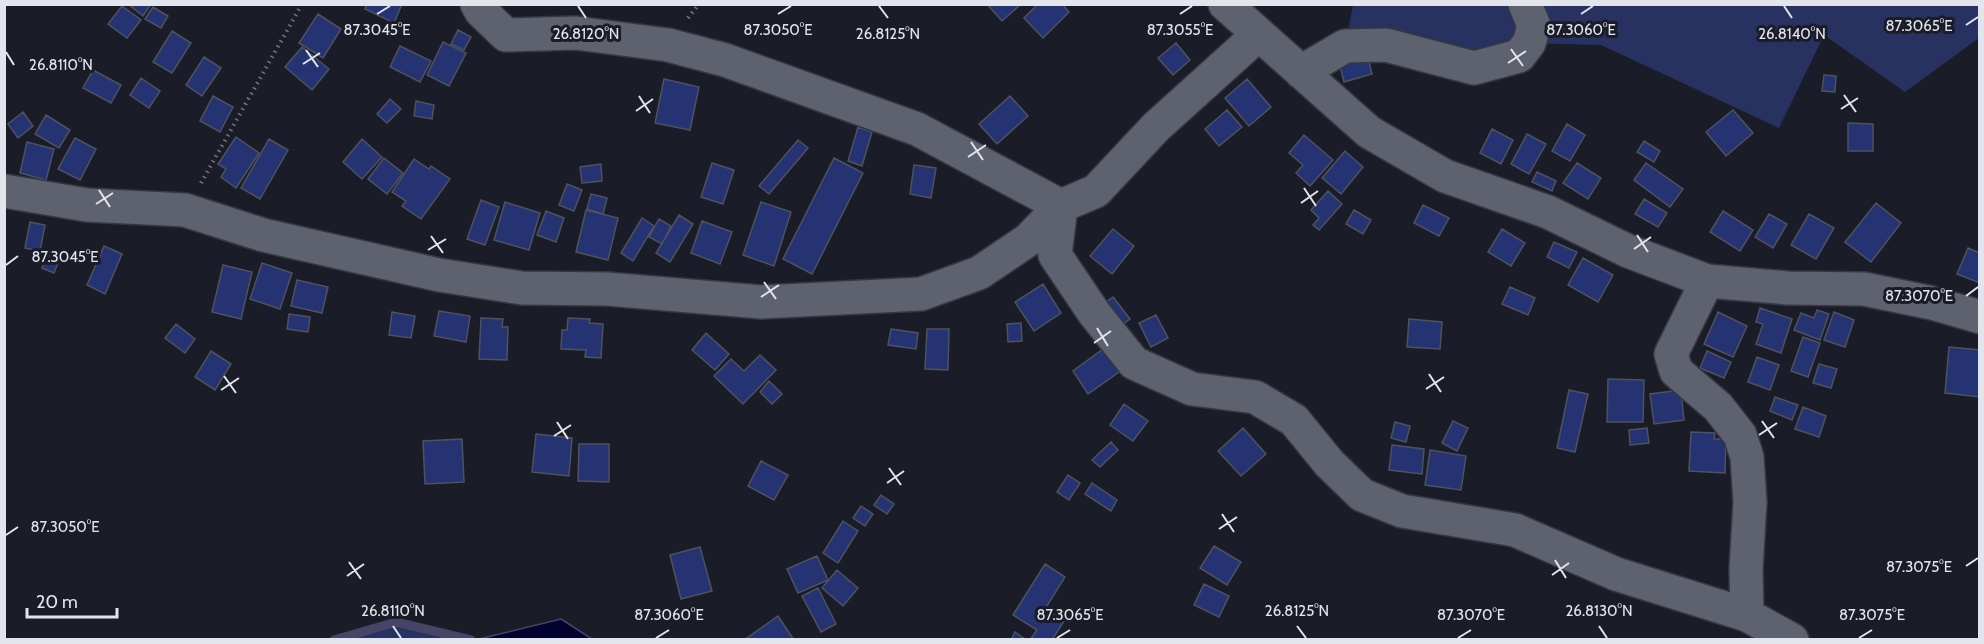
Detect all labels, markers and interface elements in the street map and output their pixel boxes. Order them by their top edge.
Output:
text: 87.3065°E [1885,17,1953,35]
text: 87.3045°E [343,21,411,39]
text: 87.3050°E [743,21,813,39]
text: 87.3055°E [1147,21,1213,39]
text: 87.3060°E [1546,21,1616,39]
text: 26.8120°N [553,25,619,43]
text: 26.8125°N [856,25,920,43]
text: 26.8140°N [1758,25,1826,43]
text: 26.8110°N [29,56,93,74]
text: 87.3045°E [31,248,99,266]
text: 87.3070°E [1885,287,1953,305]
text: 87.3050°E [30,518,100,536]
text: 87.3075°E [1886,558,1952,576]
scale bar [27,581,117,619]
text: 20 m [36,591,78,613]
text: 26.8110°N [361,602,425,620]
text: 26.8125°N [1265,602,1329,620]
text: 26.8130°N [1566,602,1633,620]
text: 87.3060°E [634,606,704,624]
text: 87.3065°E [1036,606,1104,624]
text: 87.3070°E [1437,606,1505,624]
text: 87.3075°E [1839,606,1905,624]

